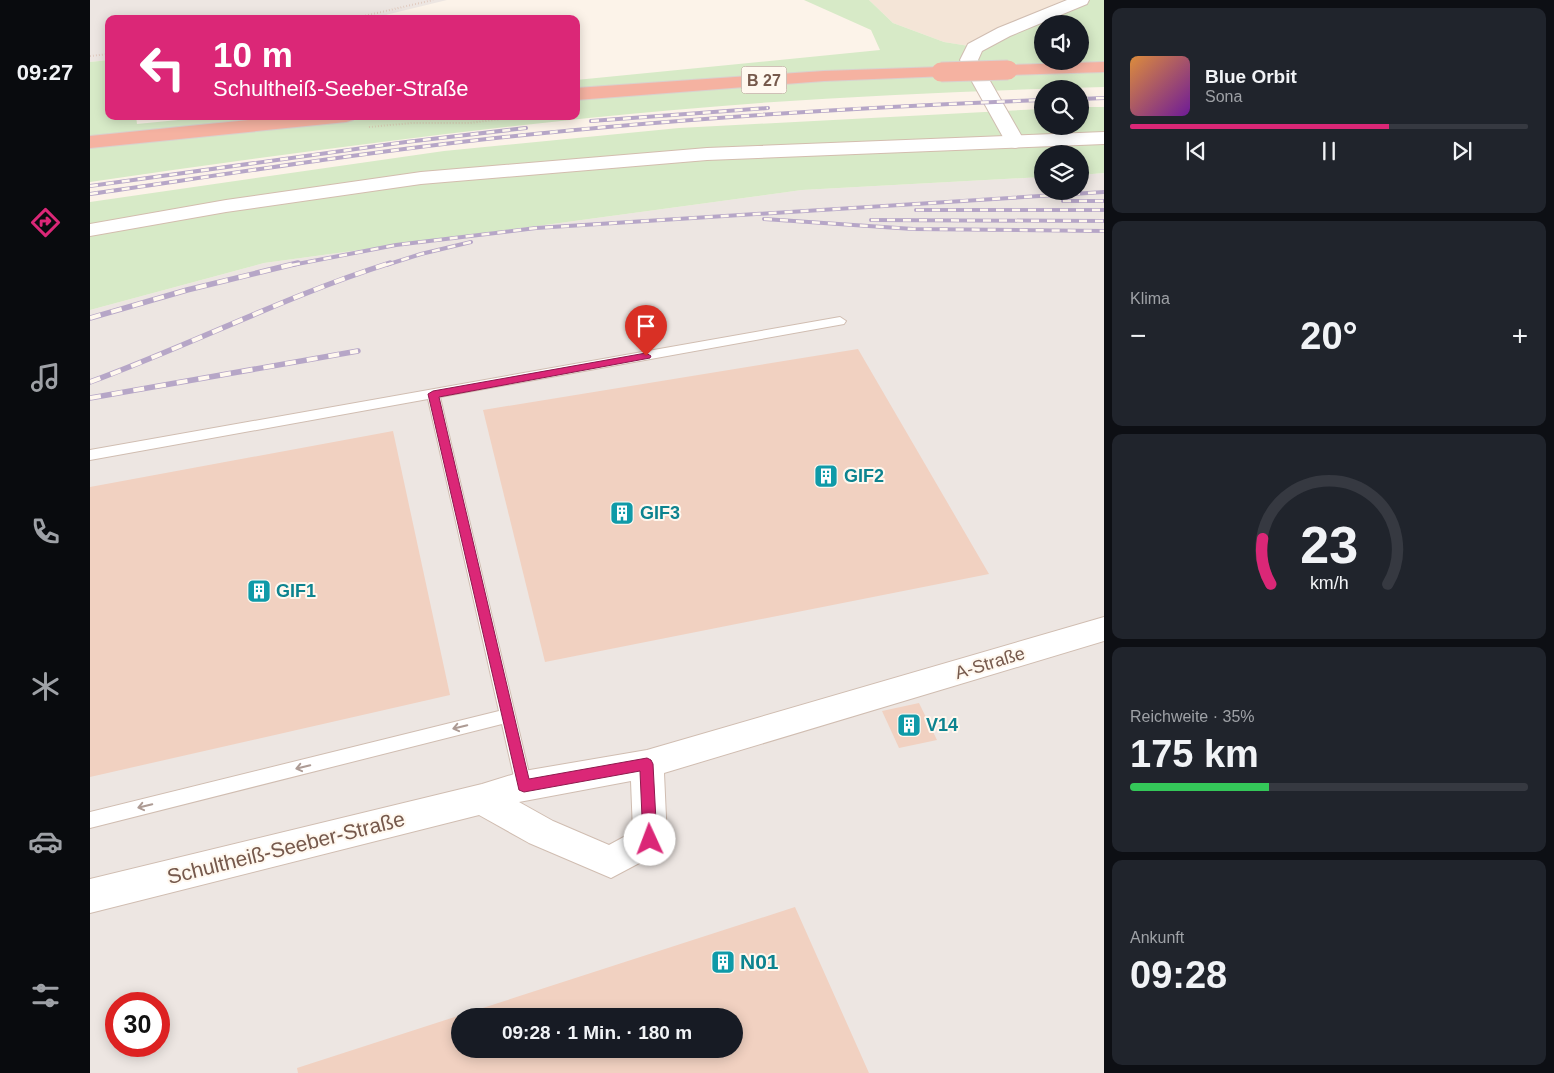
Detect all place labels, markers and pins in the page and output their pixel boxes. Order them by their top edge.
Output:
pin [625,305,667,356]
building icon: GIF2 [813,463,839,489]
place label: GIF2 [844,466,884,486]
building icon: GIF3 [609,500,635,526]
place label: GIF3 [640,503,680,523]
building icon: GIF1 [246,578,272,604]
place label: GIF1 [276,581,316,601]
building icon: V14 [896,712,922,738]
place label: V14 [926,715,958,735]
building icon: N01 [710,949,736,975]
place label: N01 [740,950,779,973]

